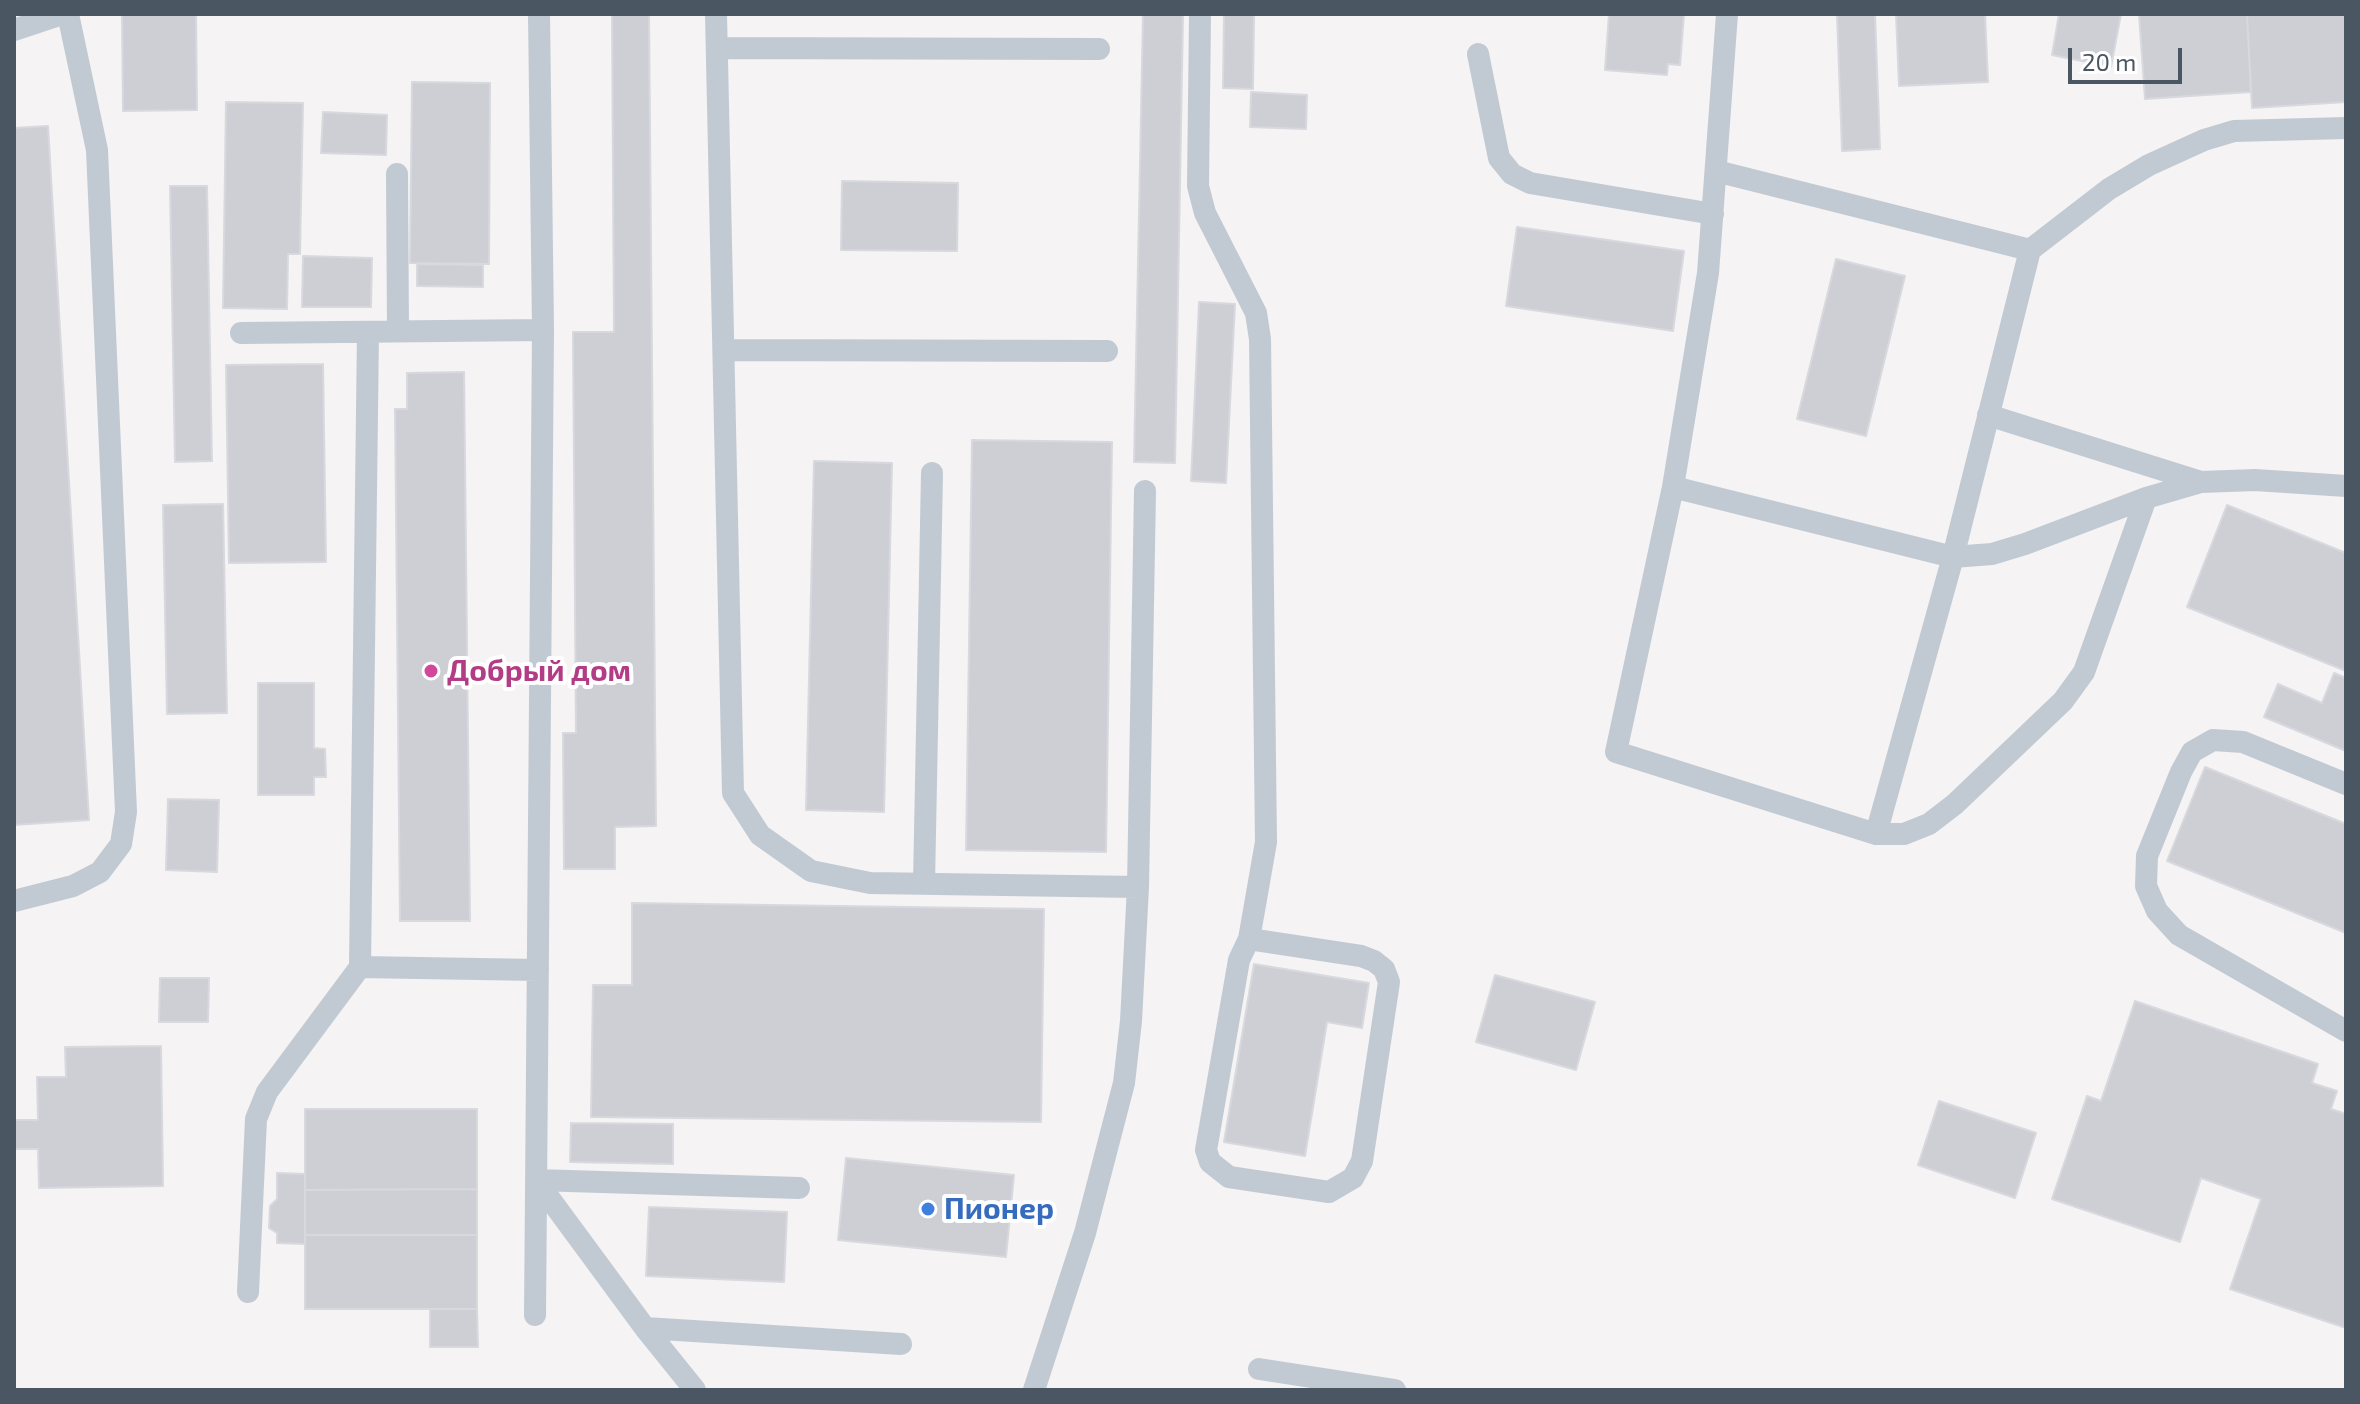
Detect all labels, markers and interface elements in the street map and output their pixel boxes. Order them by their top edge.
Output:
scale bar [2072,32,2186,82]
text: 20 m [2082,47,2136,76]
place label: Добрый дом [447,653,631,689]
marker: Добрый дом [422,662,440,680]
place label: Пионер [944,1191,1054,1227]
marker: Пионер [919,1200,937,1218]

